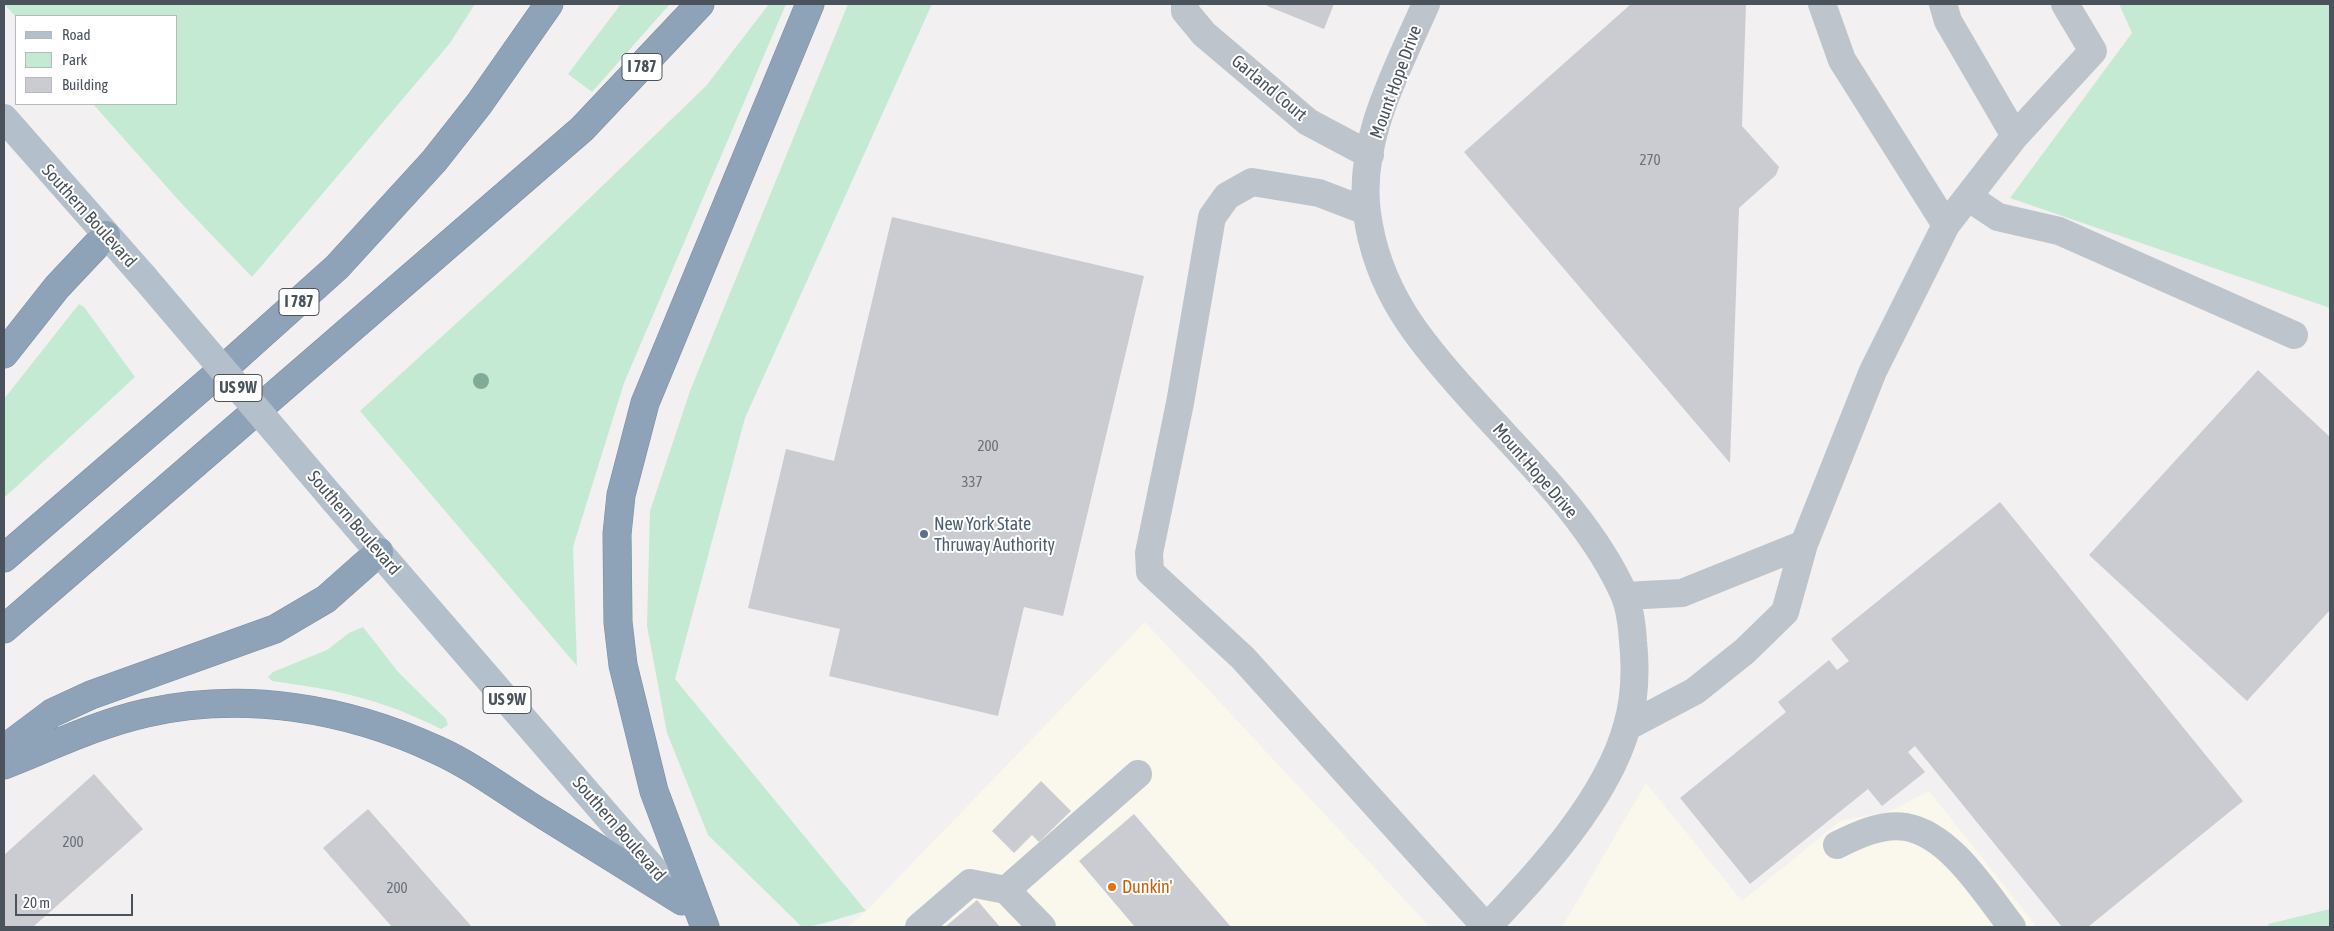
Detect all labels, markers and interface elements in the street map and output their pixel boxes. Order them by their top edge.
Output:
legend [15,15,178,105]
street label: Mount Hope Drive [1366,23,1426,141]
text: Road [62,26,91,43]
street label: Garland Court [1227,50,1311,126]
text: Park [62,51,87,68]
road number: I 787 [622,54,662,80]
text: Building [62,76,108,93]
house number: 270 [1639,151,1661,169]
street label: Southern Boulevard [37,160,141,272]
road number: I 787 [279,288,319,316]
road number: US 9W [214,374,262,402]
street label: Mount Hope Drive [1488,419,1582,523]
house number: 200 [977,437,999,455]
street label: Southern Boulevard [303,466,405,580]
house number: 337 [961,473,983,491]
place label: New York State Thruway Authority [934,513,1055,556]
marker: New York State Thruway Authority [918,528,930,540]
road number: US 9W [483,686,531,714]
street label: Southern Boulevard [568,772,670,886]
house number: 200 [62,833,84,851]
place label: Dunkin' [1122,876,1172,898]
house number: 200 [386,879,408,897]
marker: Dunkin' [1106,881,1118,893]
scale bar [18,884,135,916]
text: 20 m [23,894,50,911]

